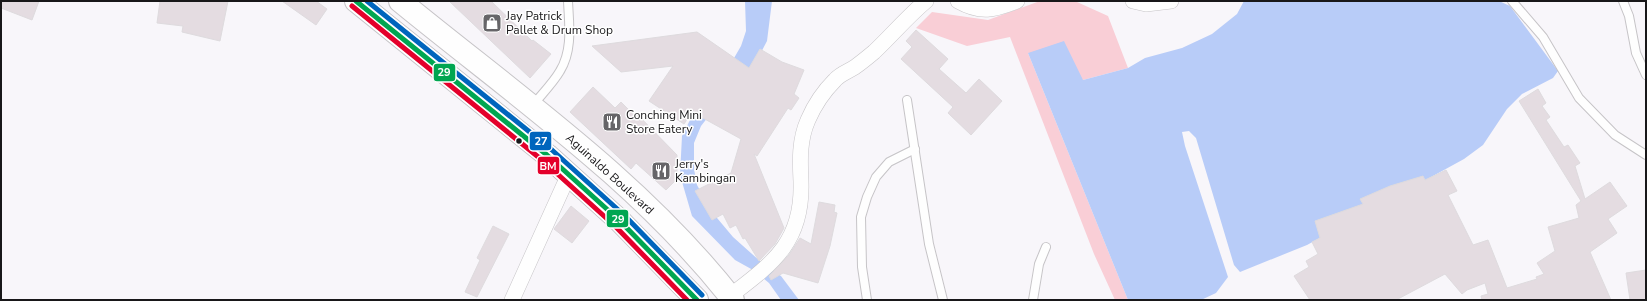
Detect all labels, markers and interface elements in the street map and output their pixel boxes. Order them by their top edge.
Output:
place label: Jay Patrick Pallet & Drum Shop [505,8,613,38]
shop icon: Jay Patrick Pallet & Drum Shop [481,12,503,34]
line badge: 29 [433,63,456,82]
text: 29 [437,65,451,80]
place label: Conching Mini Store Eatery [626,107,702,137]
restaurant icon: Conching Mini Store Eatery [601,111,623,133]
street label: Aguinaldo Boulevard [562,130,658,218]
line badge: 27 [529,131,552,151]
text: 27 [534,134,548,149]
unlabelled marker [514,136,524,146]
line badge: BM [537,156,560,175]
place label: Jerry's Kambingan [674,156,736,186]
text: BM [539,159,557,174]
restaurant icon: Jerry's Kambingan [650,160,672,182]
line badge: 29 [606,209,629,228]
text: 29 [611,212,625,227]

